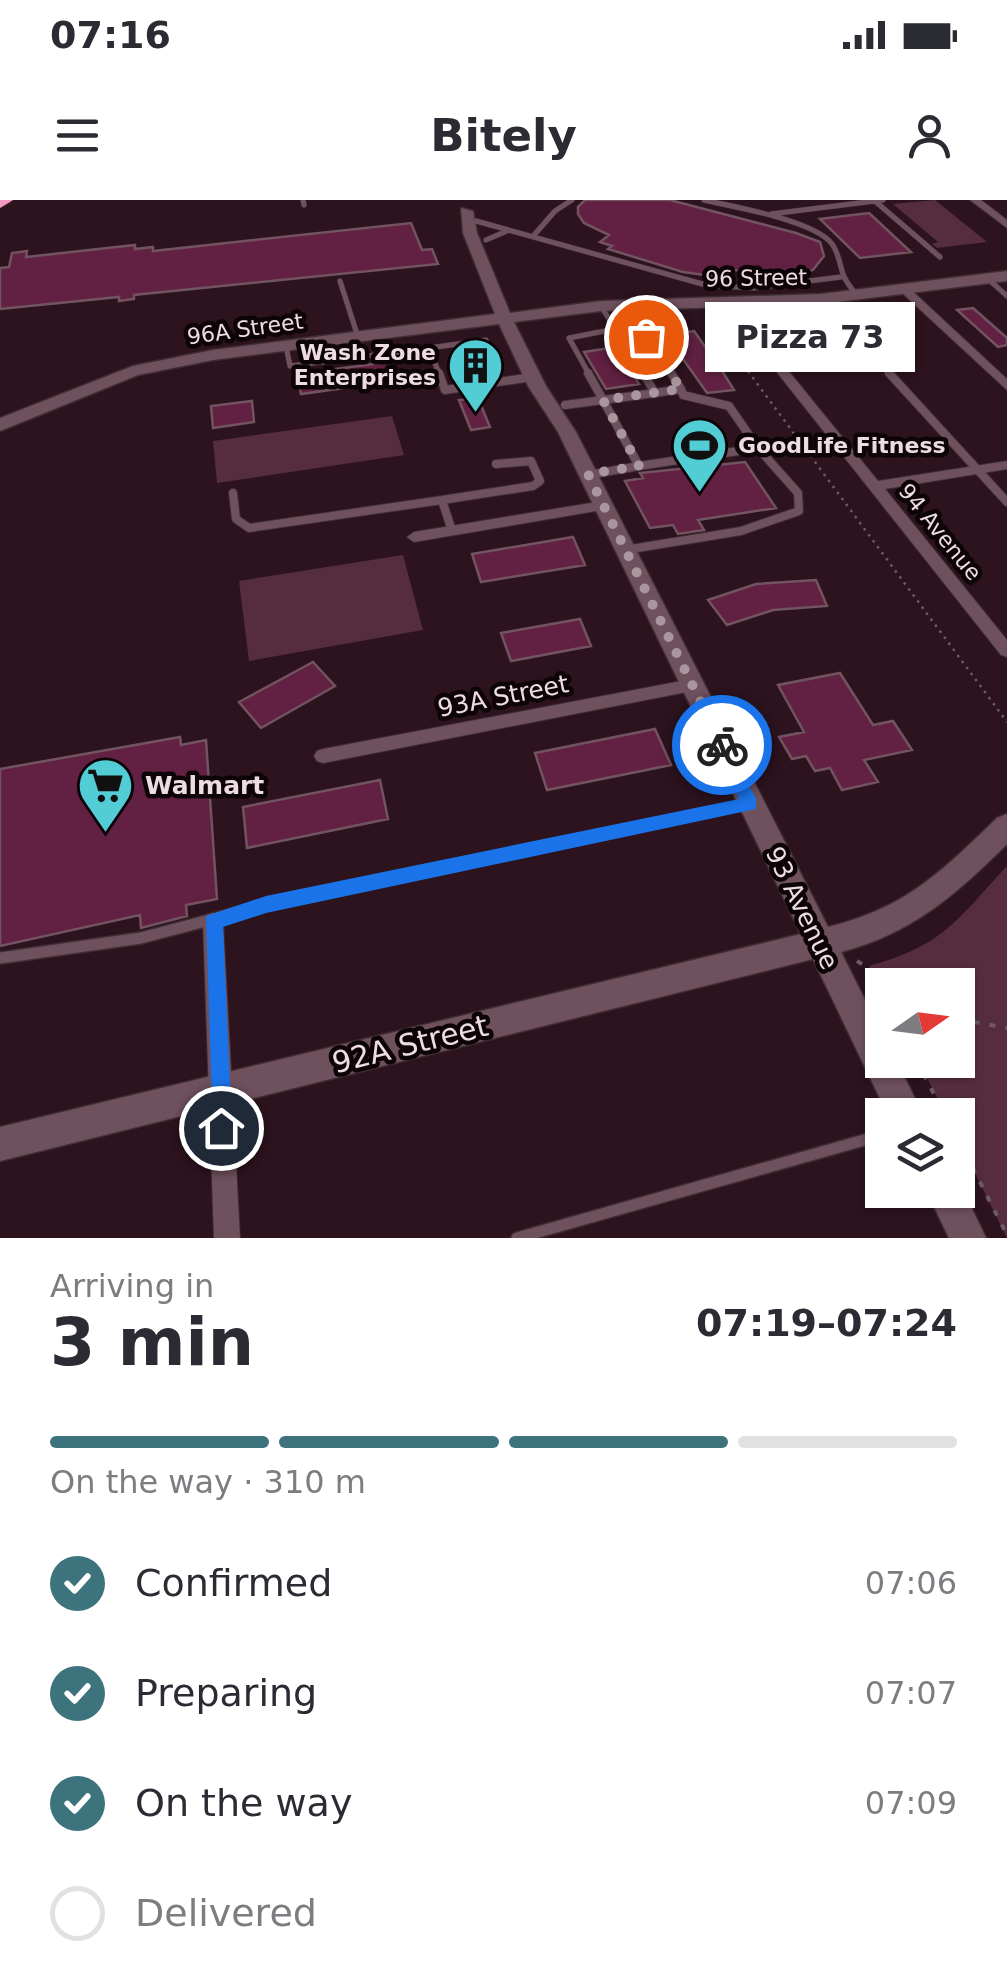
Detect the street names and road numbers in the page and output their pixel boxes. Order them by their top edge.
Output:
street label: 96 Street [705,265,807,291]
street label: 96A Street [185,308,305,350]
street label: 94 Avenue [894,479,986,585]
street label: 93A Street [435,669,571,723]
street label: 93 Avenue [760,842,844,974]
street label: 92A Street [328,1008,492,1080]

